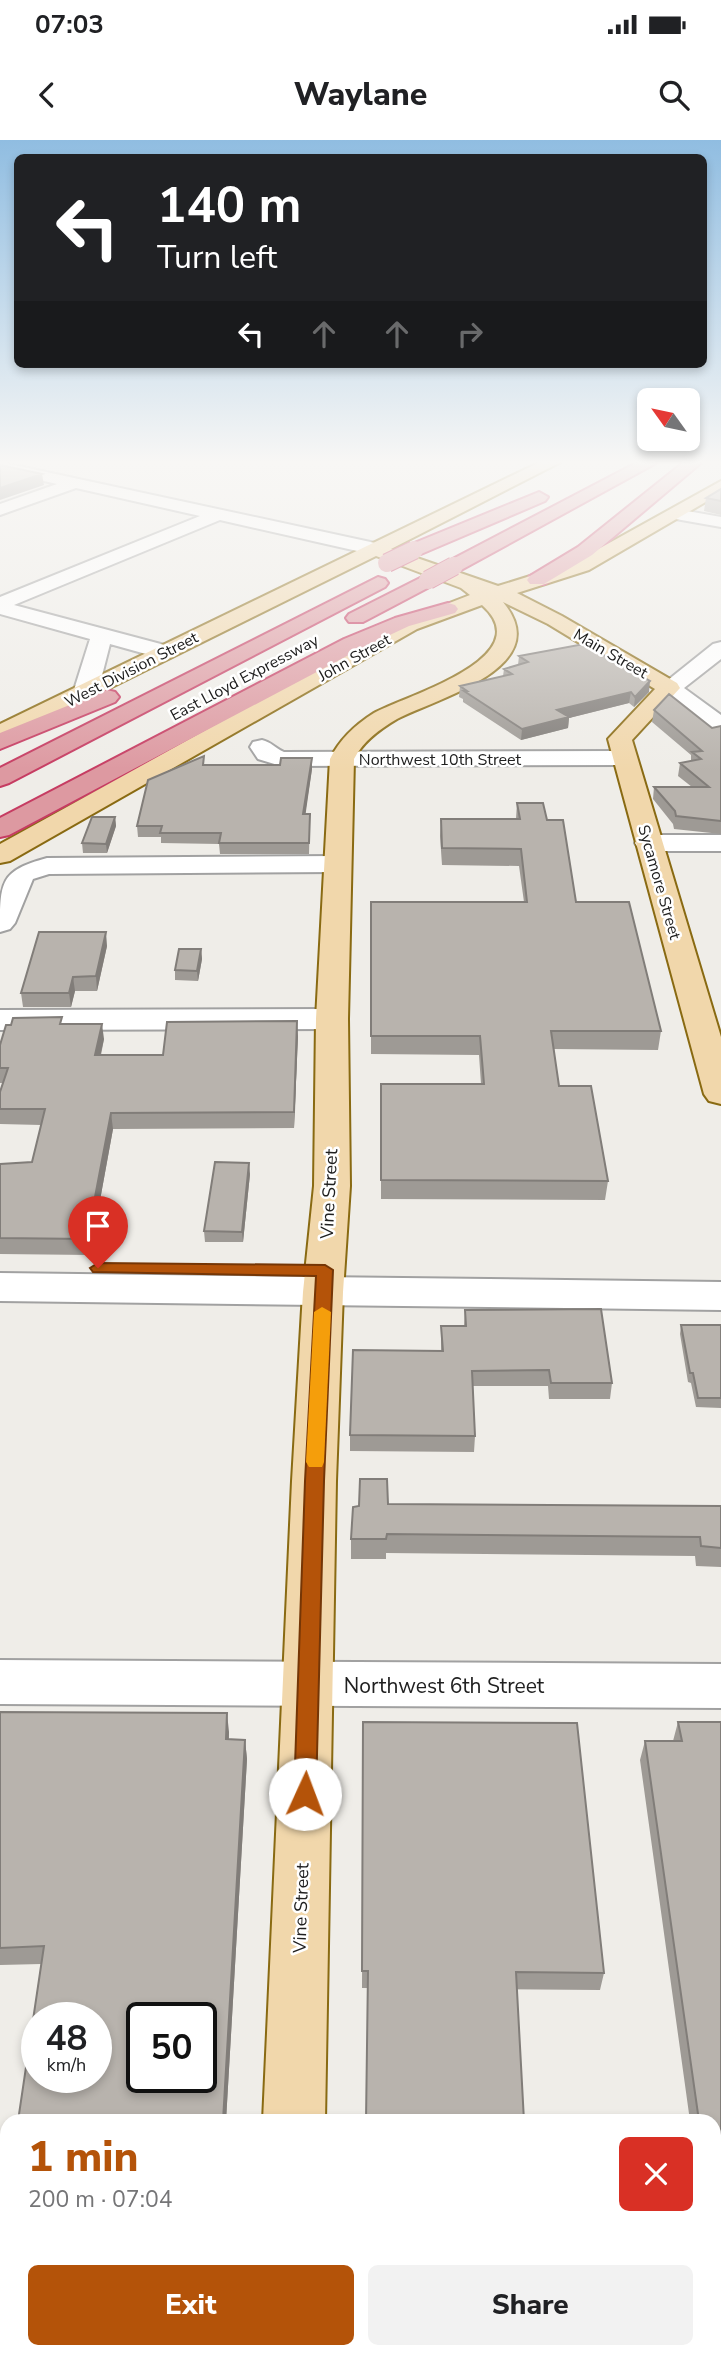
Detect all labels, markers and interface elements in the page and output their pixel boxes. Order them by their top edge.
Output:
text: 07:03 [35,7,104,42]
text: Waylane [294,73,427,116]
icon: back [28,76,66,114]
icon: search [655,76,693,114]
text: 140 m [157,172,301,239]
icon: left [42,182,133,273]
text: Turn left [157,236,277,279]
icon: left [232,315,270,353]
icon: ahead [305,315,343,353]
icon: ahead [378,315,416,353]
icon: right [451,315,489,353]
north arrow [637,388,700,452]
map controls [637,388,700,451]
street label: Main Street [569,624,652,684]
street label: West Division Street [61,626,202,713]
street label: East Lloyd Expressway [166,629,323,726]
street label: John Street [313,629,395,687]
street label: Northwest 10th Street [359,749,522,771]
street label: Sycamore Street [632,822,686,942]
street label: Vine Street [315,1148,343,1241]
pin [68,1196,128,1268]
icon: arrive [79,1207,117,1245]
street label: Northwest 6th Street [344,1672,545,1700]
position arrow [268,1757,342,1831]
street label: Vine Street [287,1862,315,1954]
speed limit sign: 50 [126,2002,217,2093]
text: 48 [45,2015,88,2062]
text: km/h [47,2053,86,2077]
text: 1 min [28,2129,138,2186]
button: close [619,2137,693,2211]
text: 200 m · 07:04 [28,2184,173,2215]
button: Exit [28,2265,354,2345]
button: Share [368,2265,693,2345]

